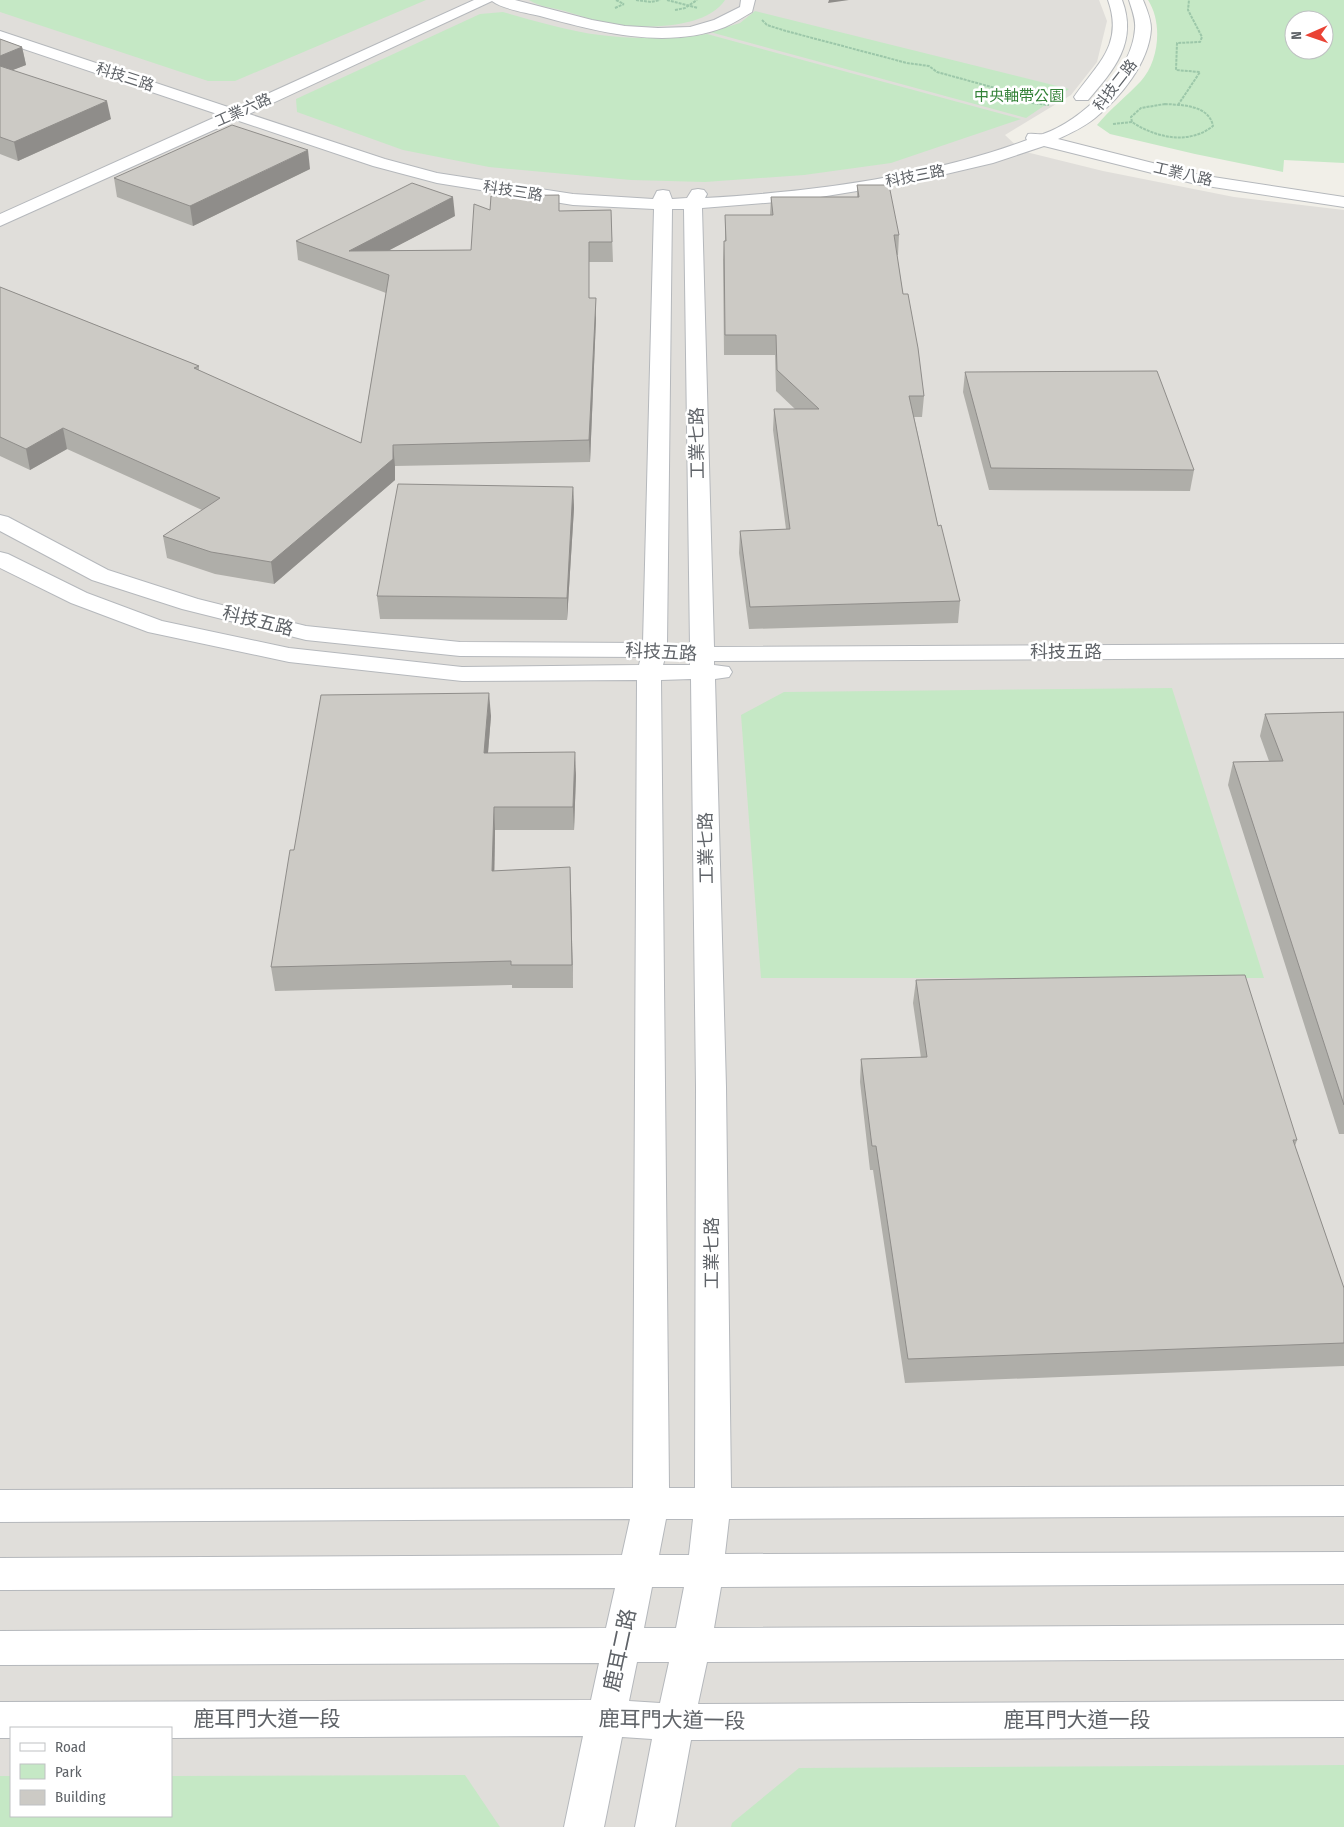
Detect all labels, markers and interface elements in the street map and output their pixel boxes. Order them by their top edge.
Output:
north arrow [1284,10,1334,60]
text: N [1288,31,1305,40]
street label: 科技二路 [1089,56,1141,114]
street label: 科技三路 [94,59,156,95]
park label: 中央軸帶公園 [974,87,1064,105]
street label: 工業六路 [212,90,274,130]
street label: 工業八路 [1152,158,1214,190]
street label: 科技三路 [884,161,946,191]
street label: 科技三路 [482,177,544,205]
street label: 工業七路 [685,407,709,479]
street label: 科技五路 [220,602,296,640]
street label: 科技五路 [624,639,698,665]
street label: 科技五路 [1030,641,1102,663]
street label: 工業七路 [694,812,718,884]
street label: 工業七路 [701,1217,723,1289]
street label: 鹿耳二路 [599,1606,641,1694]
street label: 鹿耳門大道一段 [194,1706,341,1732]
street label: 鹿耳門大道一段 [598,1706,746,1734]
street label: 鹿耳門大道一段 [1004,1707,1151,1733]
legend [10,1727,172,1817]
text: Road [55,1738,86,1756]
text: Park [55,1763,82,1781]
text: Building [55,1788,106,1806]

